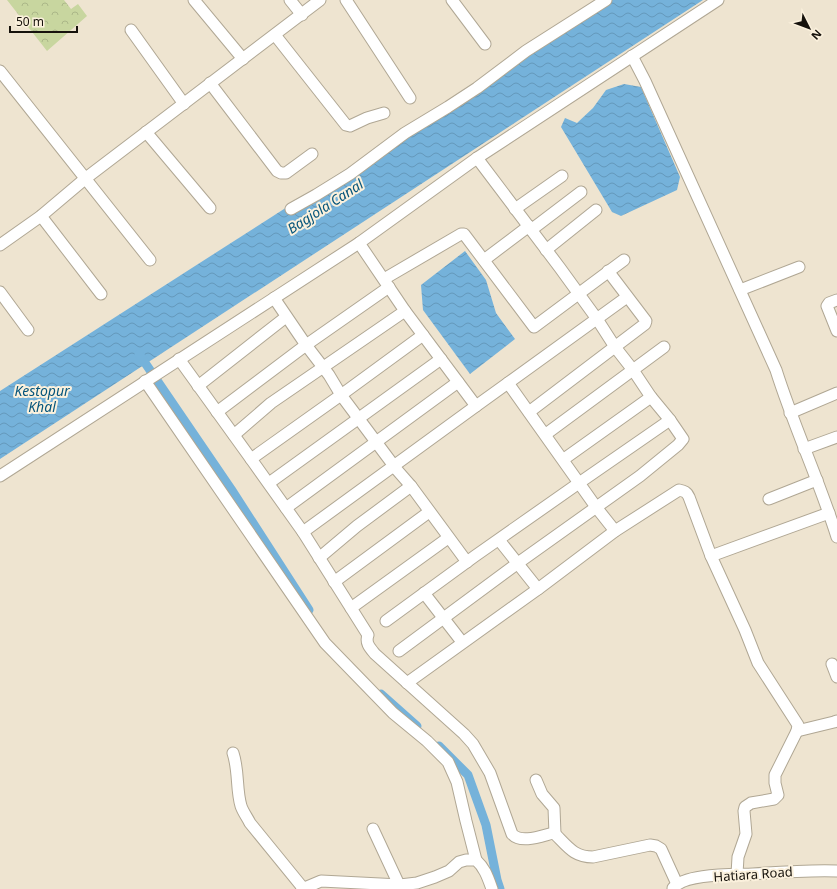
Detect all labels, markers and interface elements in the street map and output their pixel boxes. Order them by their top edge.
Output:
scale bar [10,8,77,34]
north arrow [789,8,829,48]
text: 50 m [16,13,44,30]
text: N [808,27,825,43]
water label: Bagjola Canal [283,174,367,238]
water label: Kestopur Khal [14,381,70,416]
street label: Hatiara Road [713,862,793,886]

